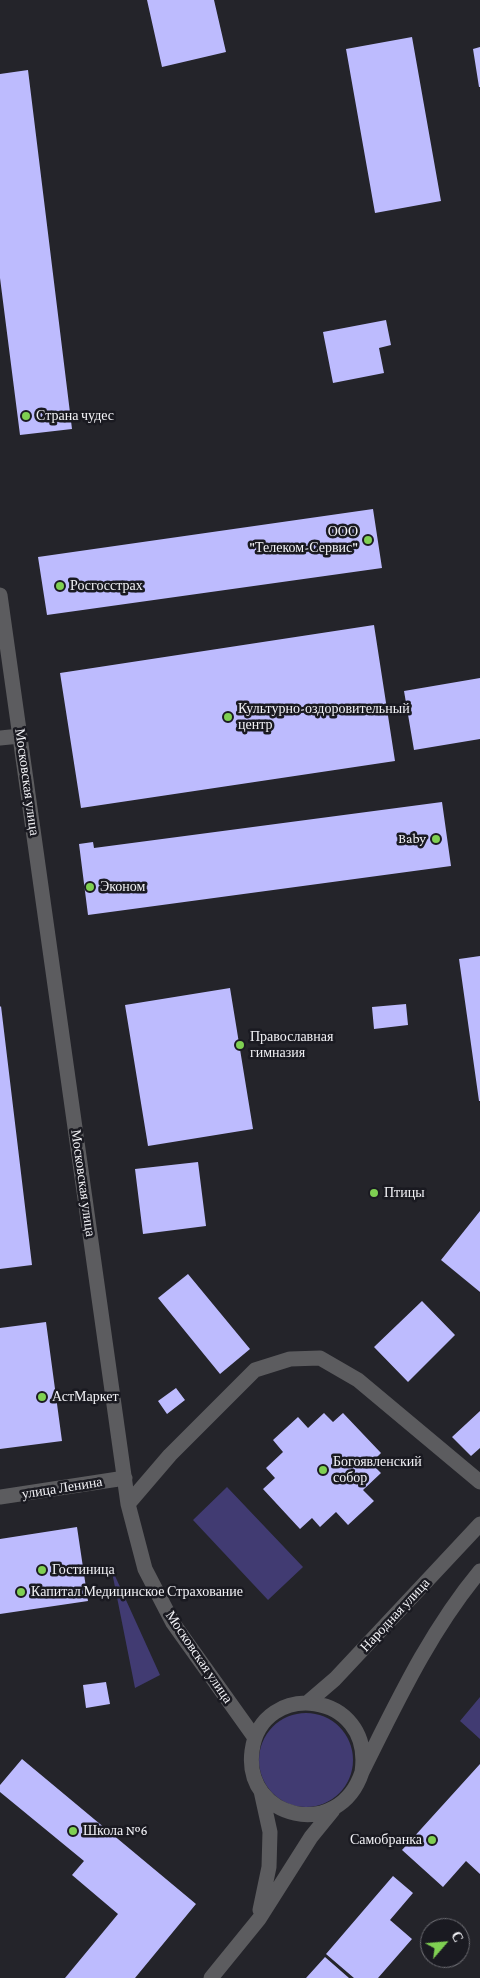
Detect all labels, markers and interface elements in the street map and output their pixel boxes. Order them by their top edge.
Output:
place label: Страна чудес [36,408,114,424]
marker: Страна чудес [20,410,32,422]
place label: ООО "Телеком-Сервис" [249,524,358,556]
marker: ООО "Телеком-Сервис" [362,534,374,546]
place label: Росгосстрах [70,578,143,594]
marker: Росгосстрах [54,580,66,592]
place label: Культурно-оздоровительный центр [238,701,410,734]
marker: Культурно-оздоровительный центр [222,711,234,723]
street label: Московская улица [11,727,43,837]
place label: Baby [398,831,426,847]
marker: Baby [430,833,442,845]
place label: Эконом [100,879,145,895]
marker: Эконом [84,881,96,893]
place label: Православная гимназия [250,1029,333,1062]
marker: Православная гимназия [234,1039,246,1051]
street label: Московская улица [67,1128,99,1238]
place label: Птицы [384,1185,425,1201]
marker: Птицы [368,1187,380,1199]
place label: АстМаркет [52,1389,119,1405]
marker: АстМаркет [36,1391,48,1403]
place label: Богоявленский собор [333,1454,422,1486]
marker: Богоявленский собор [317,1464,329,1476]
street label: улица Ленина [20,1473,104,1503]
place label: Гостиница [52,1562,115,1578]
marker: Гостиница [36,1564,48,1576]
street label: Народная улица [357,1575,433,1655]
place label: Капитал Медицинское Страхование [31,1584,243,1600]
marker: Капитал Медицинское Страхование [15,1586,27,1598]
street label: Московская улица [162,1608,236,1706]
place label: Школа №6 [83,1823,148,1839]
marker: Школа №6 [67,1825,79,1837]
place label: Самобранка [350,1832,422,1848]
marker: Самобранка [426,1834,438,1846]
north arrow [420,1918,470,1968]
text: С [448,1929,467,1945]

